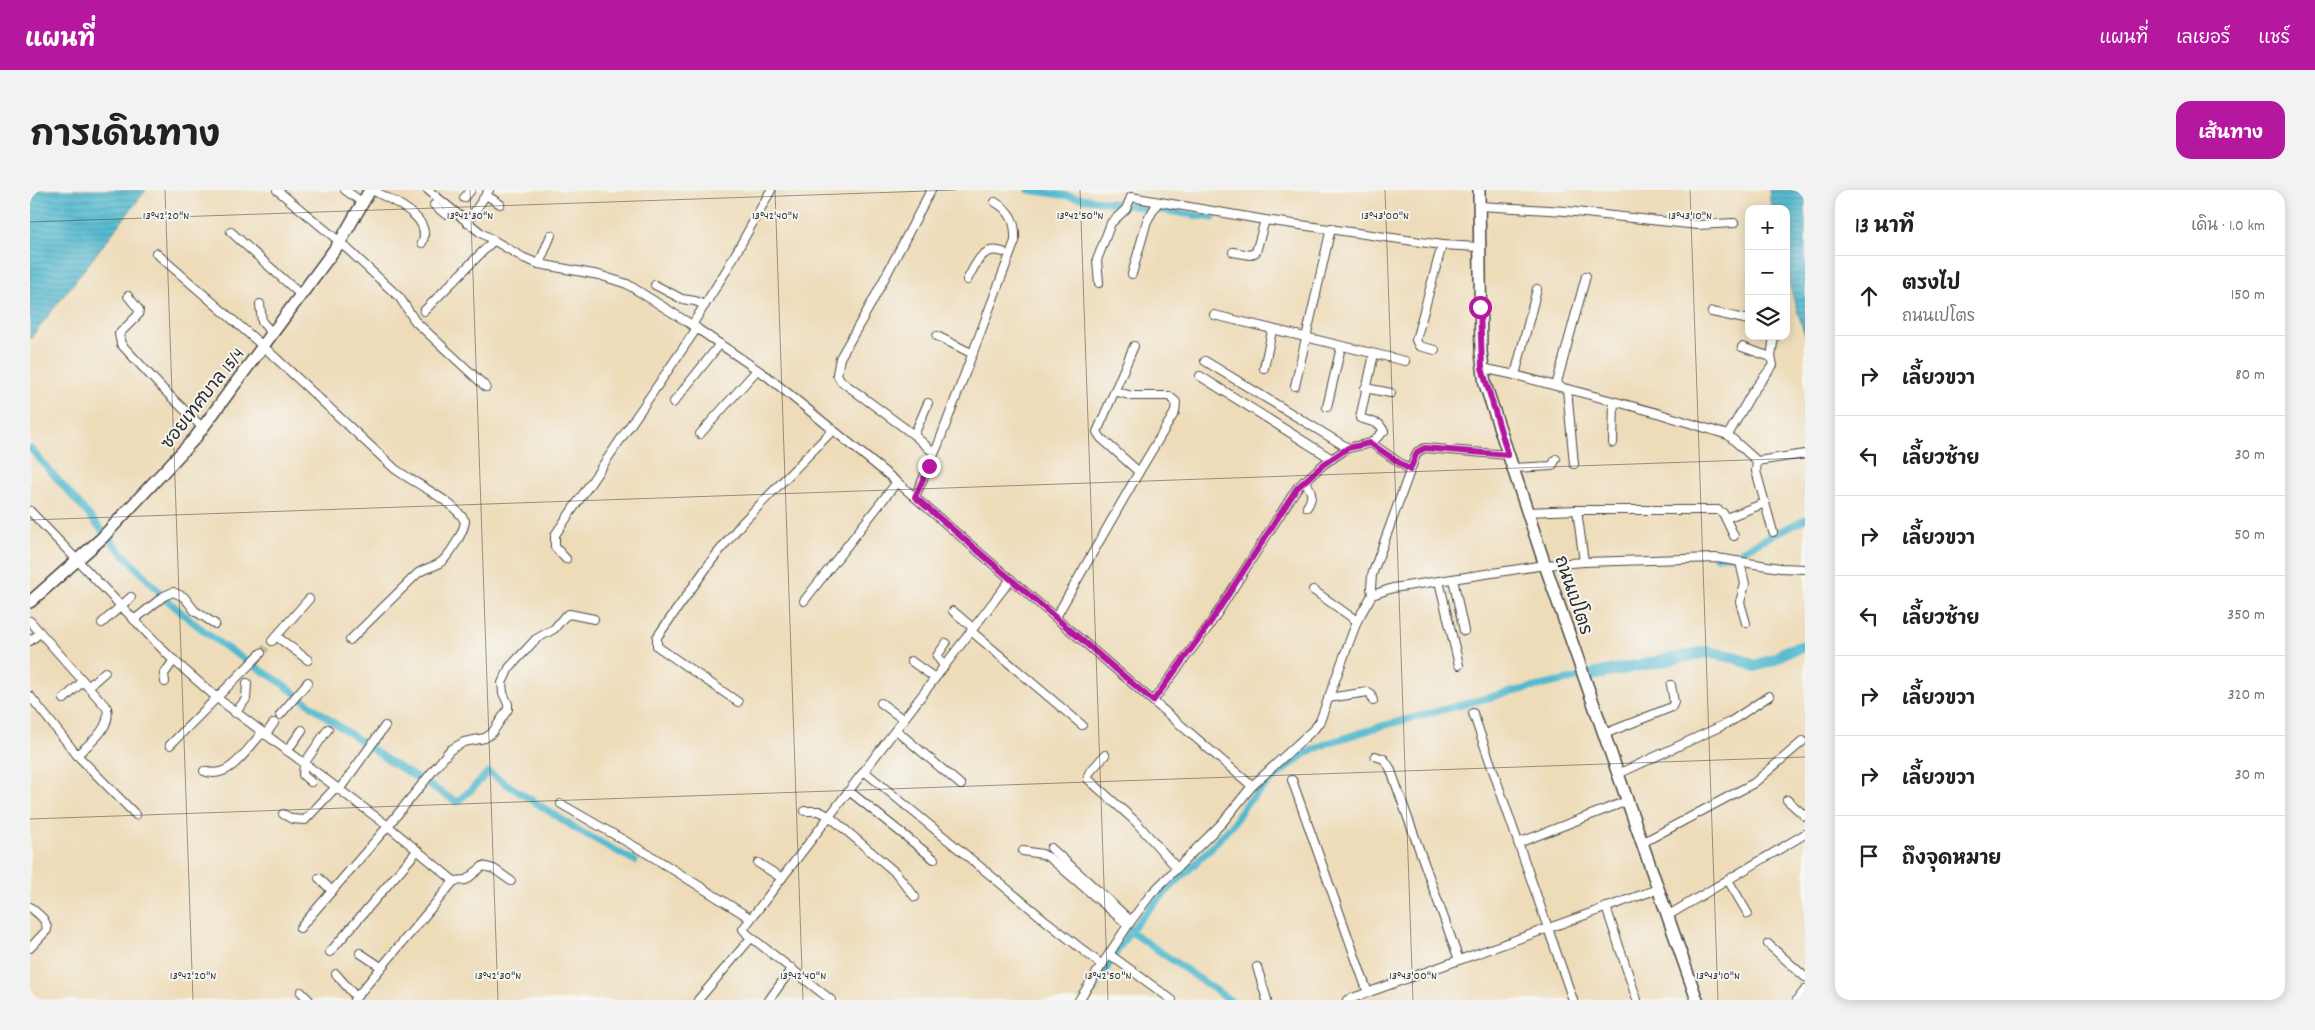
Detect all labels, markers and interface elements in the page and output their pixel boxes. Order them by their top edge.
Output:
text: แผนที่ [25,24,95,58]
text: แผนที่ [2100,27,2148,52]
text: เลเยอร์ [2176,27,2230,52]
text: แชร์ [2258,27,2290,52]
button: เส้นทาง [2176,101,2285,159]
text: การเดินทาง [30,113,220,163]
map controls [1745,205,1790,340]
button: + [1745,205,1790,250]
text: 13°42'20"N [143,208,189,225]
text: 13°42'30"N [447,208,493,225]
text: 13°42'40"N [752,208,798,225]
text: 13°42'50"N [1057,208,1103,225]
text: 13°43'00"N [1361,208,1409,225]
text: 13°43'10"N [1668,208,1712,225]
text: 13 นาที [1855,213,1914,243]
text: เดิน · 1.0 km [2191,215,2265,238]
button: − [1745,250,1790,295]
text: ตรงไป [1902,272,1960,299]
icon: ahead [1855,282,1883,310]
text: 150 m [2231,284,2265,307]
button: layers [1745,295,1790,340]
route start [1469,296,1492,319]
text: ถนนเปโตร [1902,306,1975,329]
street label: ซอยเทศบาล 15/4 [156,343,252,456]
icon: right [1855,362,1883,390]
text: 80 m [2235,364,2265,387]
text: เลี้ยวขวา [1902,367,1975,394]
icon: left [1855,442,1883,470]
text: 30 m [2235,444,2265,467]
text: เลี้ยวซ้าย [1902,447,1979,474]
route end [918,455,941,478]
icon: right [1855,522,1883,550]
text: 50 m [2234,524,2265,547]
text: เลี้ยวขวา [1902,527,1975,554]
street label: ถนนเปโตร [1546,552,1600,639]
icon: left [1855,602,1883,630]
text: 350 m [2227,604,2265,627]
text: เลี้ยวซ้าย [1902,607,1979,634]
icon: right [1855,682,1883,710]
text: 320 m [2228,684,2265,707]
text: เลี้ยวขวา [1902,687,1975,714]
icon: right [1855,762,1883,790]
text: 30 m [2235,764,2265,787]
text: เลี้ยวขวา [1902,767,1975,794]
icon: arrive [1855,842,1883,870]
text: ถึงจุดหมาย [1902,847,2001,874]
text: 13°42'20"N [170,968,216,985]
text: 13°42'30"N [475,968,521,985]
text: 13°42'40"N [780,968,826,985]
text: 13°42'50"N [1085,968,1131,985]
text: 13°43'00"N [1389,968,1437,985]
text: 13°43'10"N [1696,968,1740,985]

